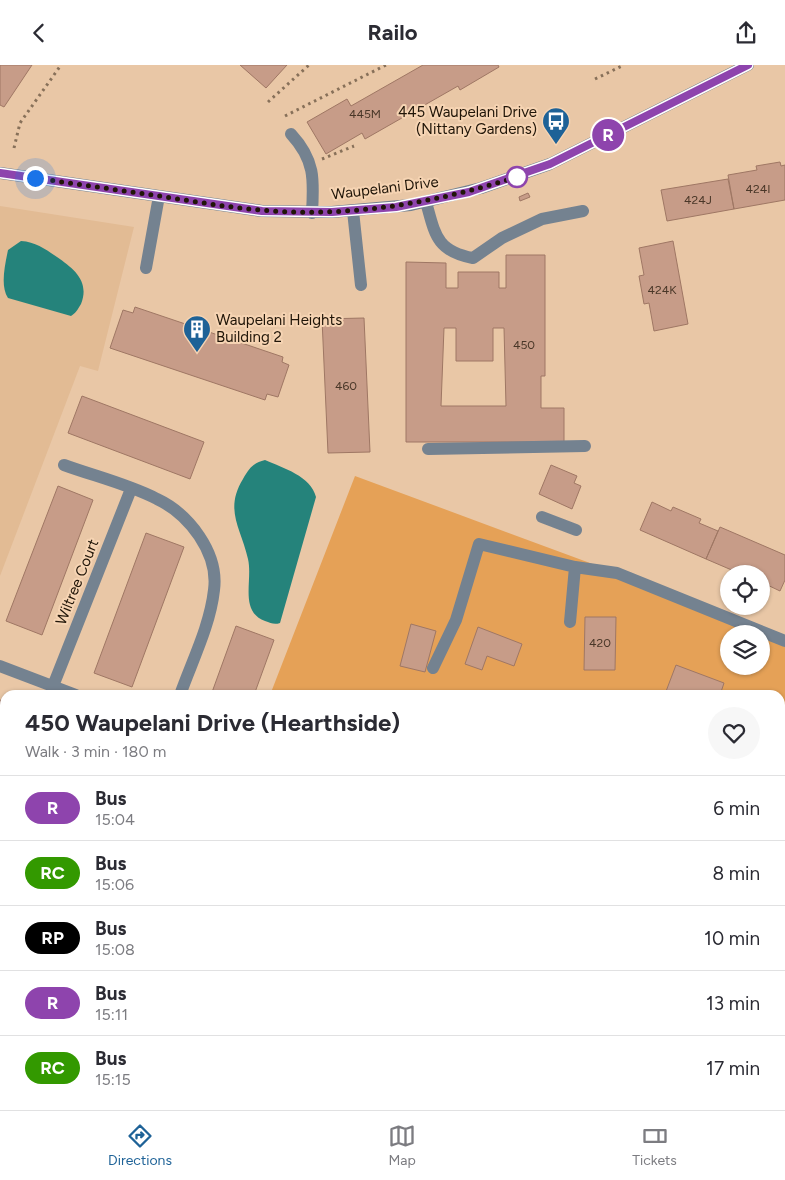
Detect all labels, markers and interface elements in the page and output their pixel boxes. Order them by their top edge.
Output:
icon: back [25,19,53,47]
text: Railo [368,19,417,46]
icon: share [732,19,760,47]
place label: 445 Waupelani Drive (Nittany Gardens) [398,103,537,138]
bus stop icon: 445 Waupelani Drive (Nittany Gardens) [541,106,571,145]
house number: 445M [349,107,381,121]
line badge: R [592,119,624,151]
text: R [602,124,614,146]
your location [23,166,48,191]
unlabelled marker [506,166,528,188]
street label: Waupelani Drive [330,172,440,204]
house number: 424I [746,182,770,196]
house number: 424J [684,193,712,207]
house number: 424K [648,283,677,297]
place label: Waupelani Heights Building 2 [216,311,342,346]
building icon: Waupelani Heights Building 2 [182,314,212,353]
house number: 450 [513,338,535,352]
house number: 460 [335,379,357,393]
street label: Wiltree Court [52,536,102,627]
map controls [720,565,770,675]
button: locate [720,565,770,615]
button: layers [720,625,770,675]
house number: 420 [589,636,611,650]
button: heart [708,707,760,759]
text: 450 Waupelani Drive (Hearthside) [25,708,400,737]
text: Walk · 3 min · 180 m [25,742,166,761]
text: Bus [95,787,126,810]
text: R [47,797,58,819]
text: 6 min [713,797,760,820]
text: 15:04 [95,810,135,829]
text: Bus [95,852,126,875]
text: RC [40,862,65,884]
text: 8 min [712,862,760,885]
text: 15:06 [95,875,134,894]
text: Bus [95,917,126,940]
text: RP [41,927,64,949]
text: 10 min [704,927,760,950]
text: 15:08 [95,940,135,959]
text: Bus [95,982,126,1005]
text: R [47,992,58,1014]
text: 13 min [706,992,760,1015]
text: 15:11 [95,1005,128,1024]
text: Bus [95,1047,126,1070]
text: RC [40,1057,65,1079]
text: 17 min [706,1057,760,1080]
text: 15:15 [95,1070,131,1089]
tab: Directions [108,1122,172,1169]
tab: Map [388,1122,416,1169]
tab: Tickets [632,1122,677,1169]

